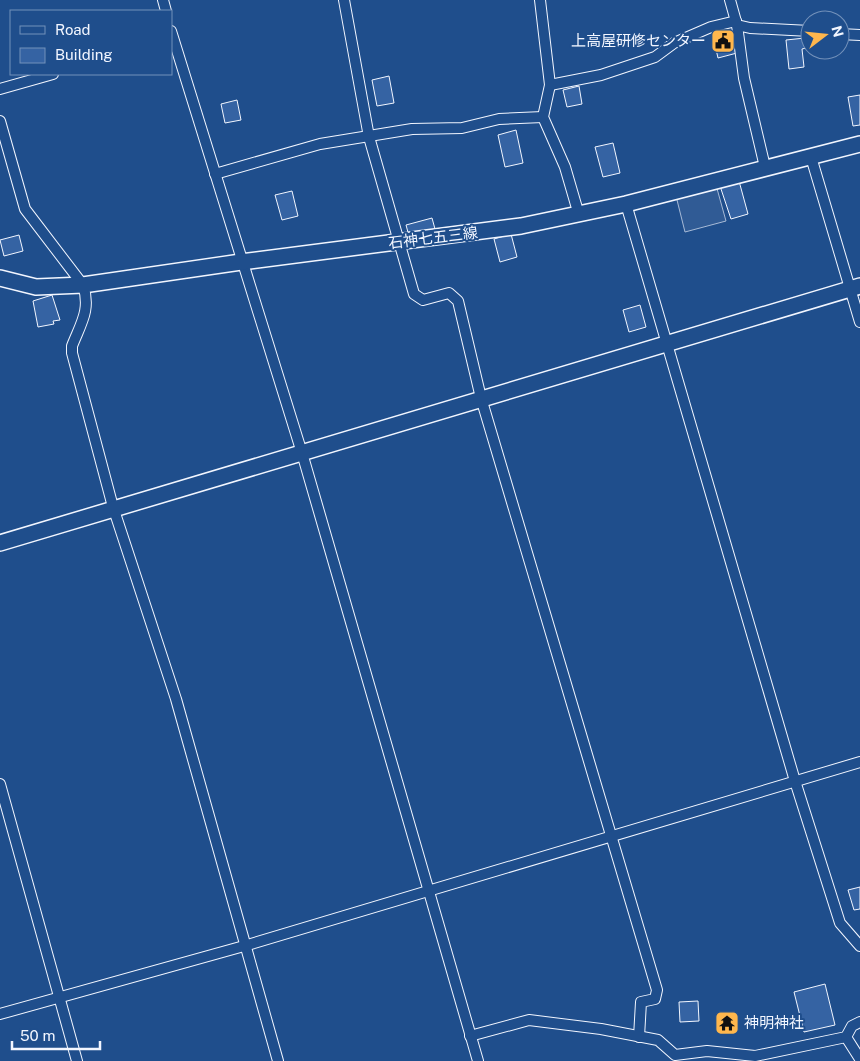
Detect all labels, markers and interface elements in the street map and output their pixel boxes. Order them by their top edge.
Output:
legend [10,10,172,75]
north arrow [800,10,850,60]
text: Road [55,21,91,38]
text: N [828,24,847,39]
public building icon: 上高屋研修センター [710,28,736,54]
place label: 上高屋研修センター [571,32,706,49]
text: Building [55,46,113,63]
street label: 石神七五三線 [387,224,479,251]
temple icon: 神明神社 [714,1010,740,1036]
place label: 神明神社 [744,1014,804,1031]
scale bar [12,1018,100,1050]
text: 50 m [20,1027,55,1044]

